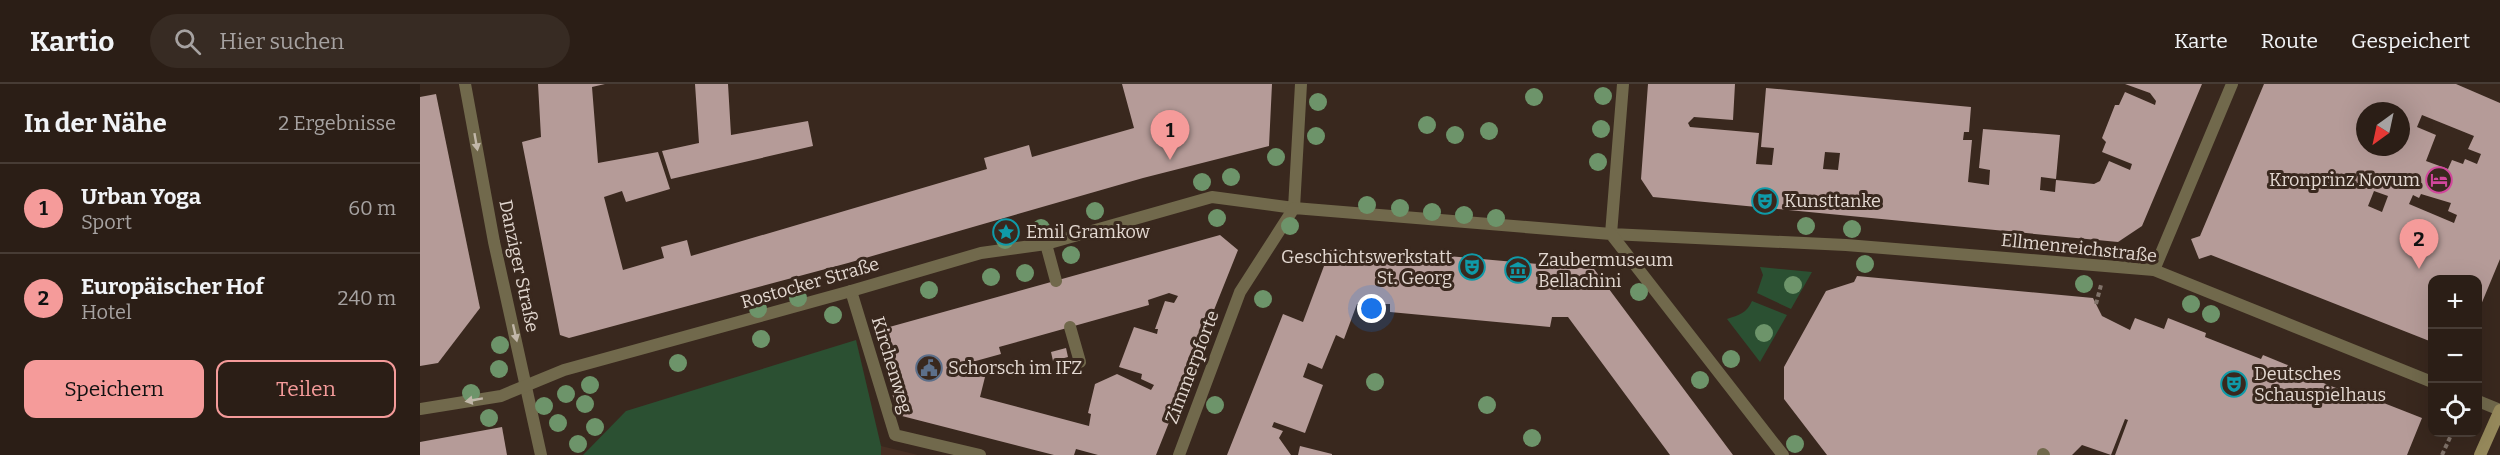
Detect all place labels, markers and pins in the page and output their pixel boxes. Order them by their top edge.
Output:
pin: 1 [1150,110,1190,160]
hotel icon: Kronprinz Novum [2424,165,2454,195]
place label: Kronprinz Novum [2269,169,2420,191]
theatre icon: Kunsttanke [1750,186,1780,216]
place label: Kunsttanke [1784,190,1881,212]
place icon: Emil Gramkow [991,217,1021,247]
pin: 2 [2400,220,2438,269]
place label: Emil Gramkow [1026,221,1151,243]
place label: Geschichtswerkstatt St. Georg [1281,246,1452,289]
place label: Zaubermuseum Bellachini [1538,249,1673,292]
theatre icon: Geschichtswerkstatt St. Georg [1457,252,1487,282]
museum icon: Zaubermuseum Bellachini [1503,255,1533,285]
public building icon: Schorsch im IFZ [914,353,944,383]
place label: Schorsch im IFZ [948,357,1082,379]
place label: Deutsches Schauspielhaus [2254,363,2386,406]
theatre icon: Deutsches Schauspielhaus [2219,369,2249,399]

